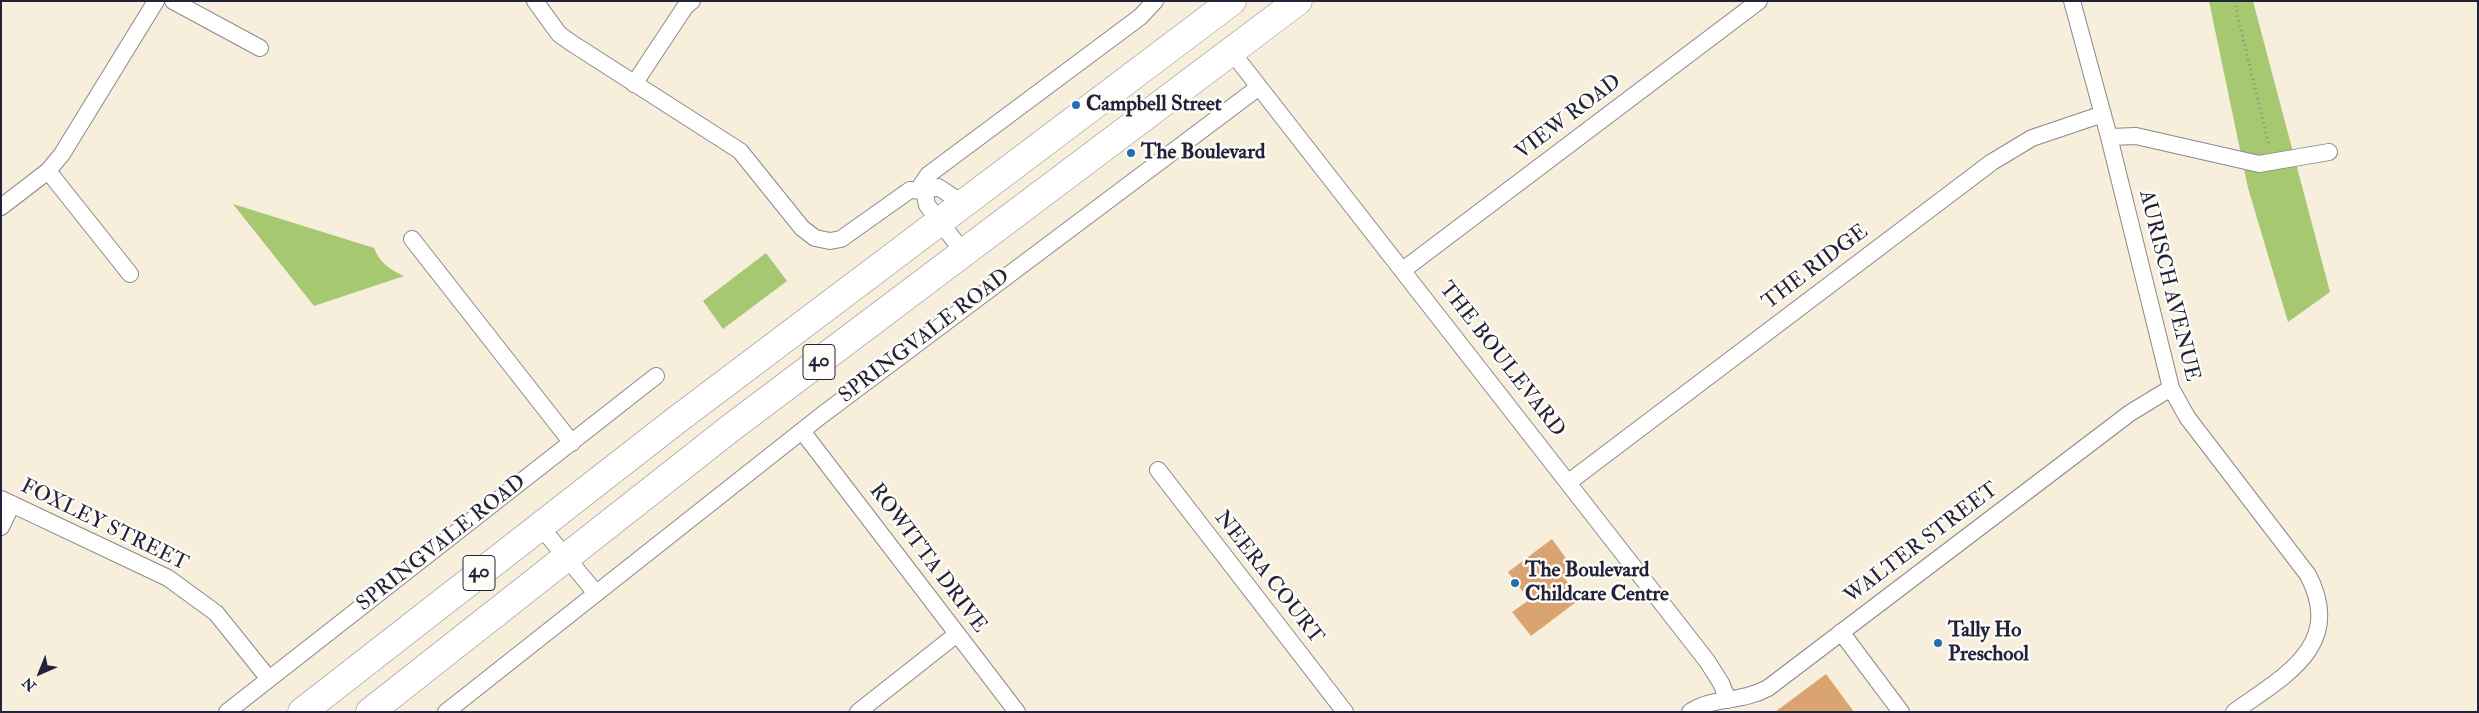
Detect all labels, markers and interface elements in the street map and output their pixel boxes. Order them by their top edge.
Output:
street label: VIEW ROAD [1511,70,1627,166]
place label: Campbell Street [1086,92,1222,118]
marker: Campbell Street [1070,99,1082,111]
place label: The Boulevard [1141,140,1265,166]
marker: The Boulevard [1125,147,1137,159]
street label: AURISCH AVENUE [2132,188,2204,384]
street label: THE RIDGE [1758,220,1874,316]
street label: SPRINGVALE ROAD [835,265,1015,409]
street label: THE BOULEVARD [1433,277,1569,443]
road number: 40 [803,344,835,380]
street label: SPRINGVALE ROAD [353,470,531,618]
street label: FOXLEY STREET [16,475,192,577]
street label: WALTER STREET [1840,478,2004,610]
street label: ROWITTA DRIVE [863,480,991,638]
street label: NEERA COURT [1208,506,1328,650]
road number: 40 [463,556,495,590]
place label: The Boulevard Childcare Centre [1525,558,1669,608]
marker: The Boulevard Childcare Centre [1509,577,1521,589]
place label: Tally Ho Preschool [1948,618,2029,668]
marker: Tally Ho Preschool [1932,637,1944,649]
north arrow [15,648,65,698]
text: N [19,674,40,695]

